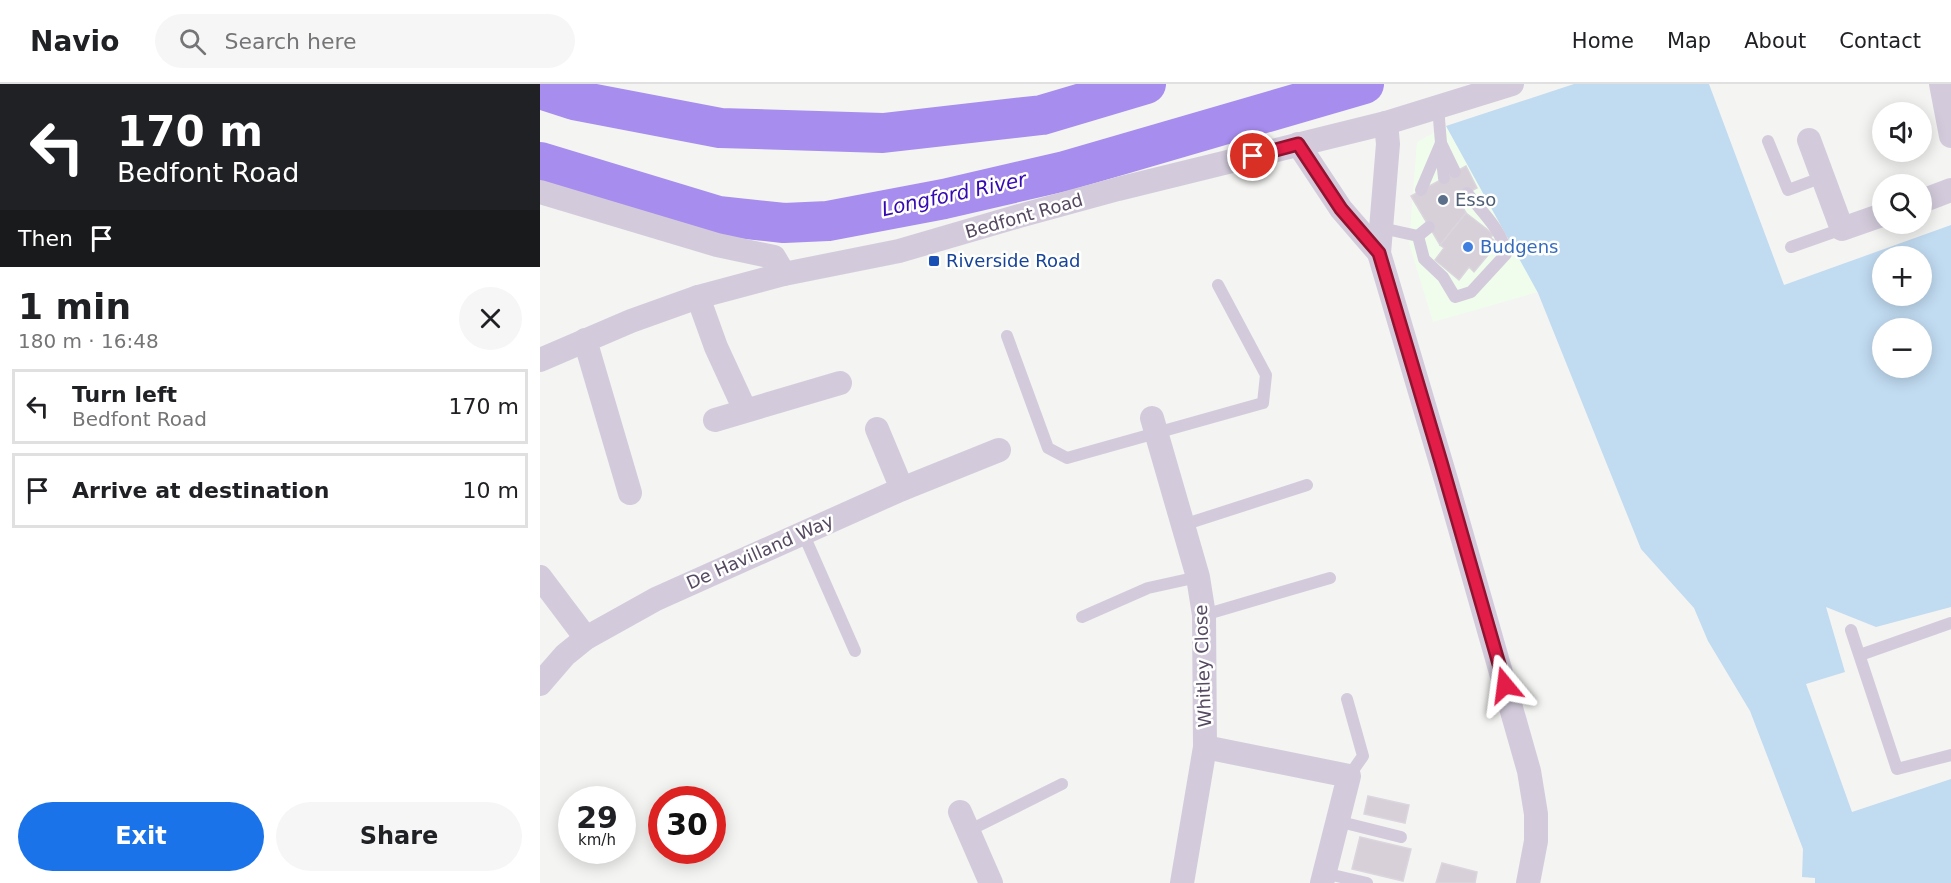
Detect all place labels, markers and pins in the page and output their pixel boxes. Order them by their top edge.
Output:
pin [1227,130,1278,181]
place label: Esso [1455,189,1496,210]
marker: Esso [1436,193,1450,207]
place label: Budgens [1480,236,1558,257]
marker: Budgens [1461,240,1475,254]
place label: Riverside Road [946,250,1080,271]
marker: Riverside Road [927,254,941,268]

